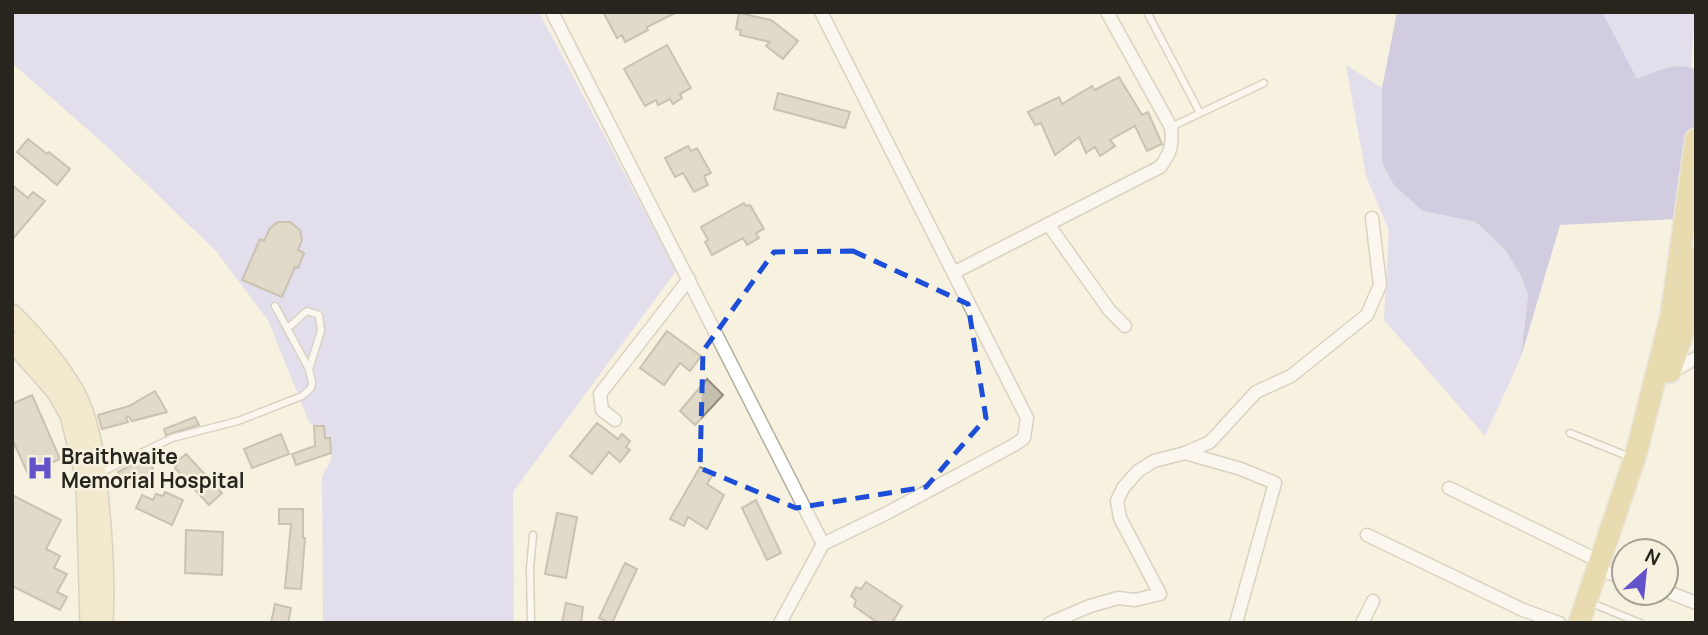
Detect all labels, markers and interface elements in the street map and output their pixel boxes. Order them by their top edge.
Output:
place label: Braithwaite Memorial Hospital [61,442,245,494]
hospital icon: Braithwaite Memorial Hospital [25,453,55,483]
north arrow [1610,537,1680,607]
text: N [1641,542,1665,572]

